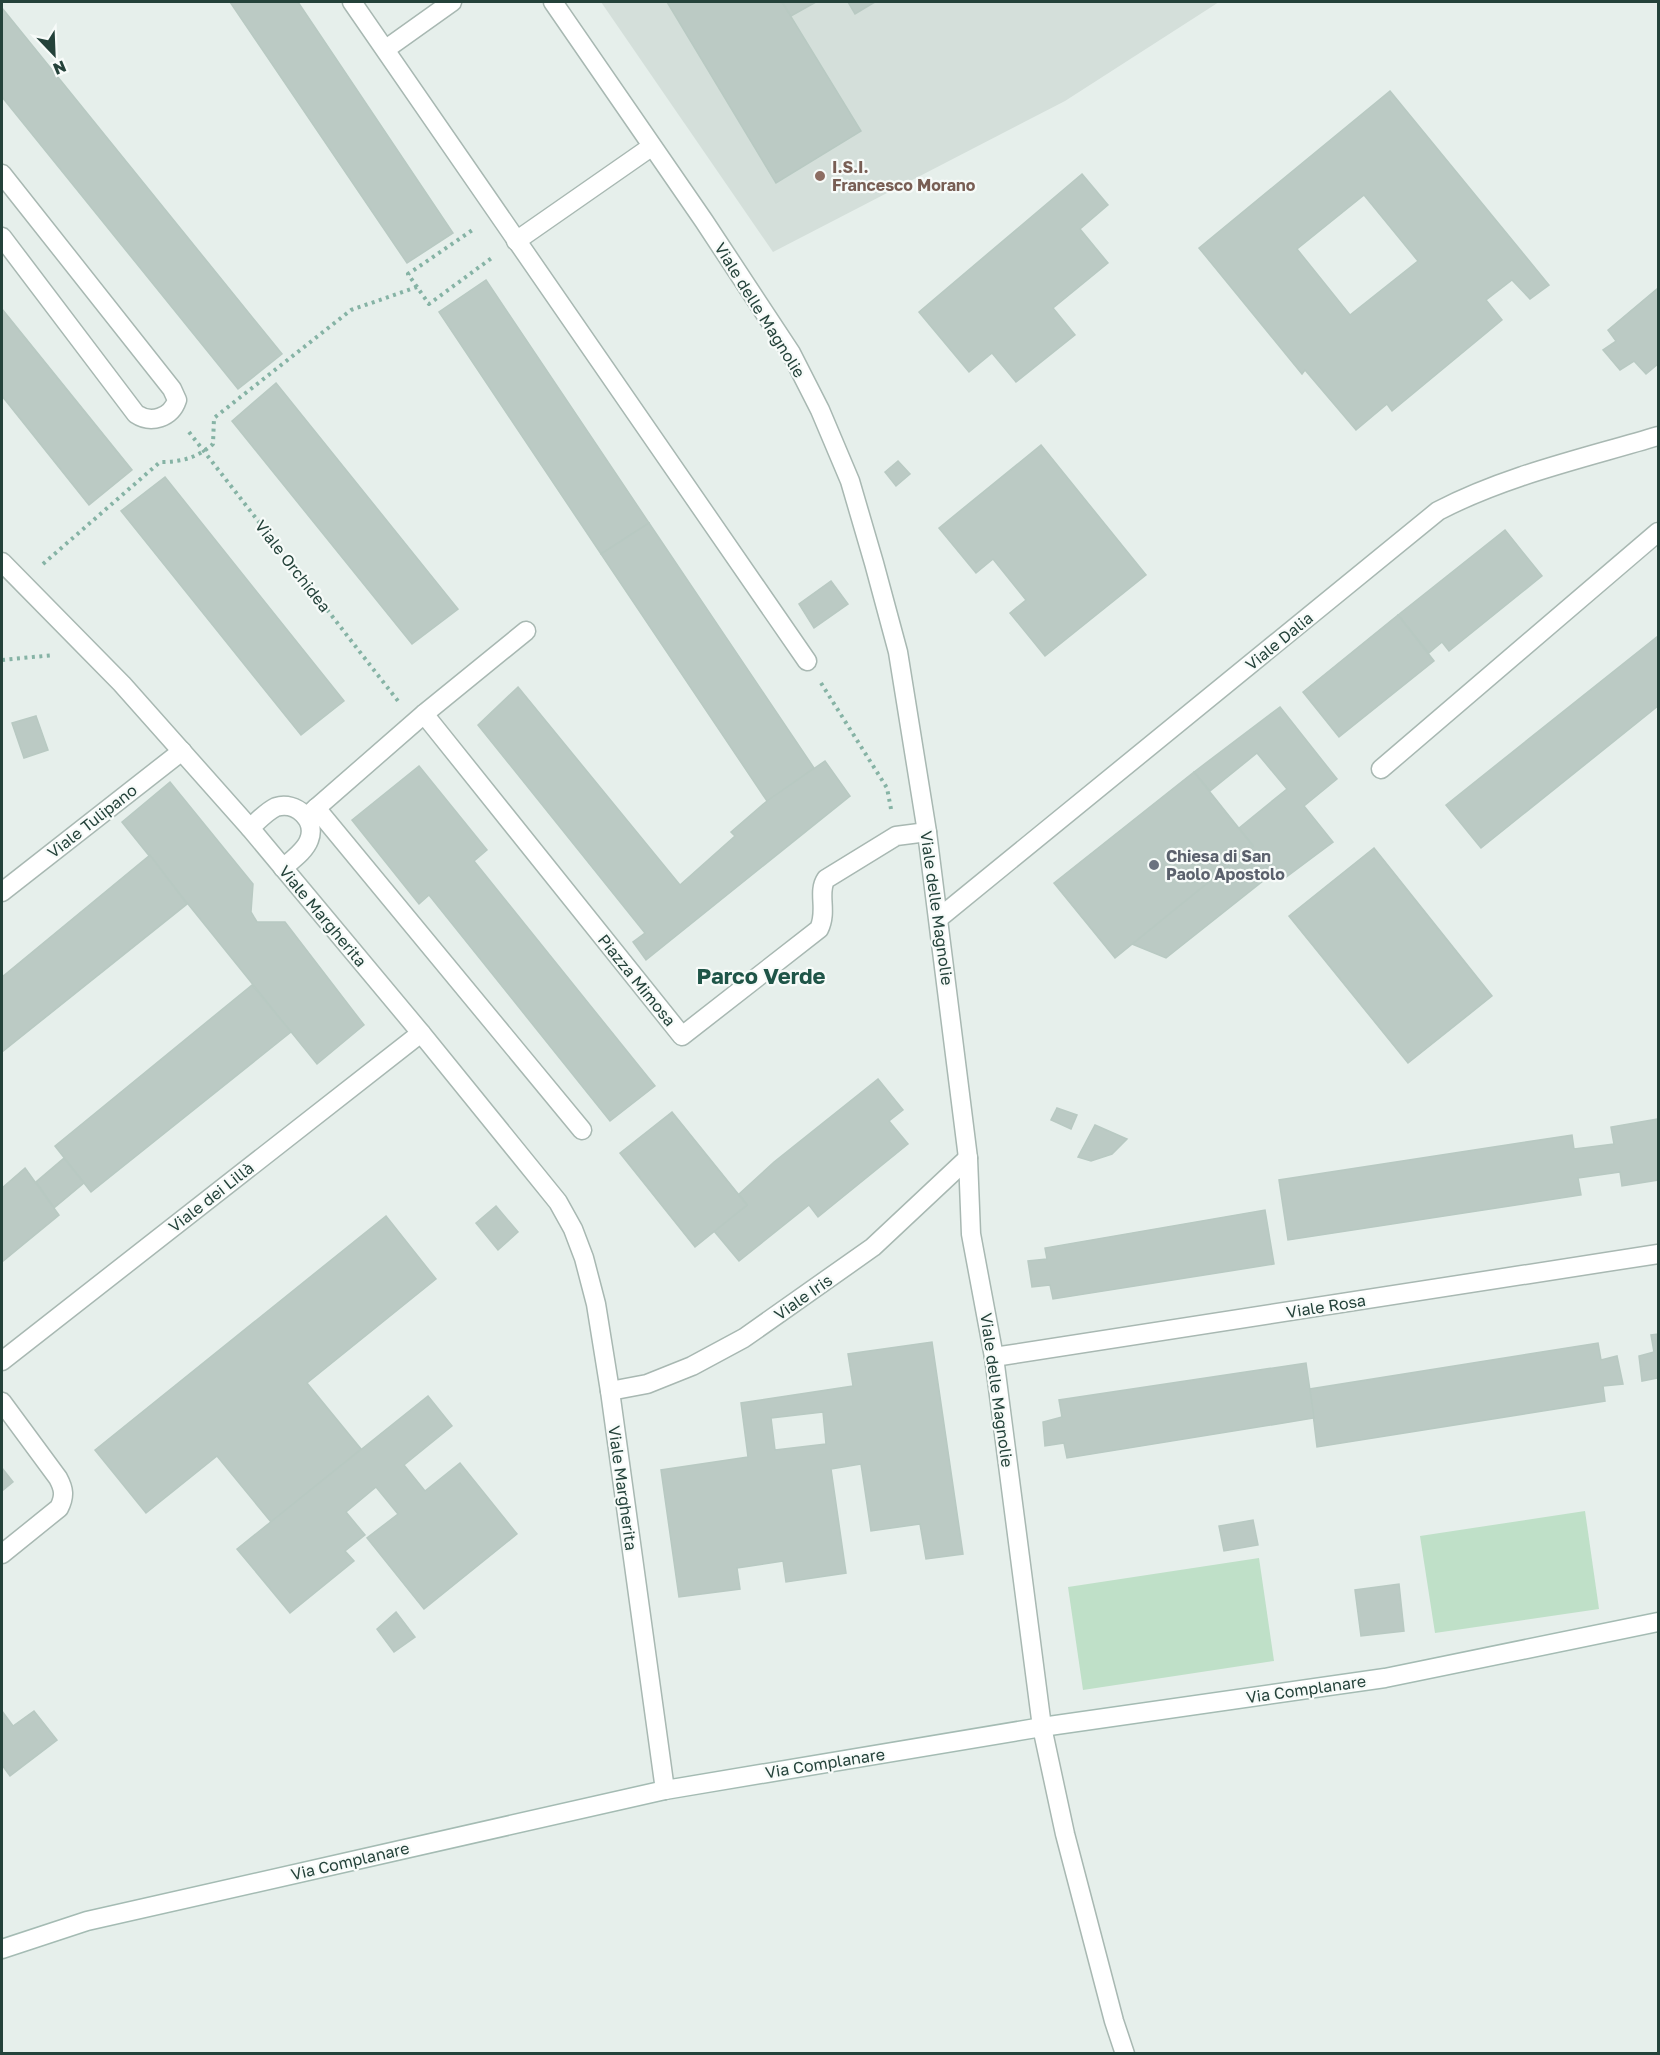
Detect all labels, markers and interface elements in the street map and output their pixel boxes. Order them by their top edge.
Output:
north arrow [24,24,84,84]
text: N [50,56,69,79]
place label: I.S.I. Francesco Morano [832,157,976,195]
marker: I.S.I. Francesco Morano [813,169,827,183]
street label: Viale delle Magnolie [710,239,810,381]
street label: Viale Orchidea [251,516,335,616]
street label: Viale Dalia [1241,608,1317,674]
street label: Viale Tulipano [43,780,141,862]
street label: Viale delle Magnolie [916,830,958,986]
place label: Chiesa di San Paolo Apostolo [1166,846,1285,884]
marker: Chiesa di San Paolo Apostolo [1147,858,1161,872]
street label: Viale Margherita [275,861,371,971]
street label: Piazza Mimosa [594,930,680,1030]
district label: Parco Verde [697,962,825,989]
street label: Viale dei Lillà [165,1158,257,1236]
street label: Viale Iris [770,1270,836,1324]
street label: Viale Rosa [1285,1290,1367,1322]
street label: Viale delle Magnolie [976,1312,1018,1468]
street label: Viale Margherita [604,1424,642,1552]
street label: Via Complanare [1245,1671,1367,1707]
street label: Via Complanare [764,1744,886,1782]
street label: Via Complanare [289,1838,411,1884]

